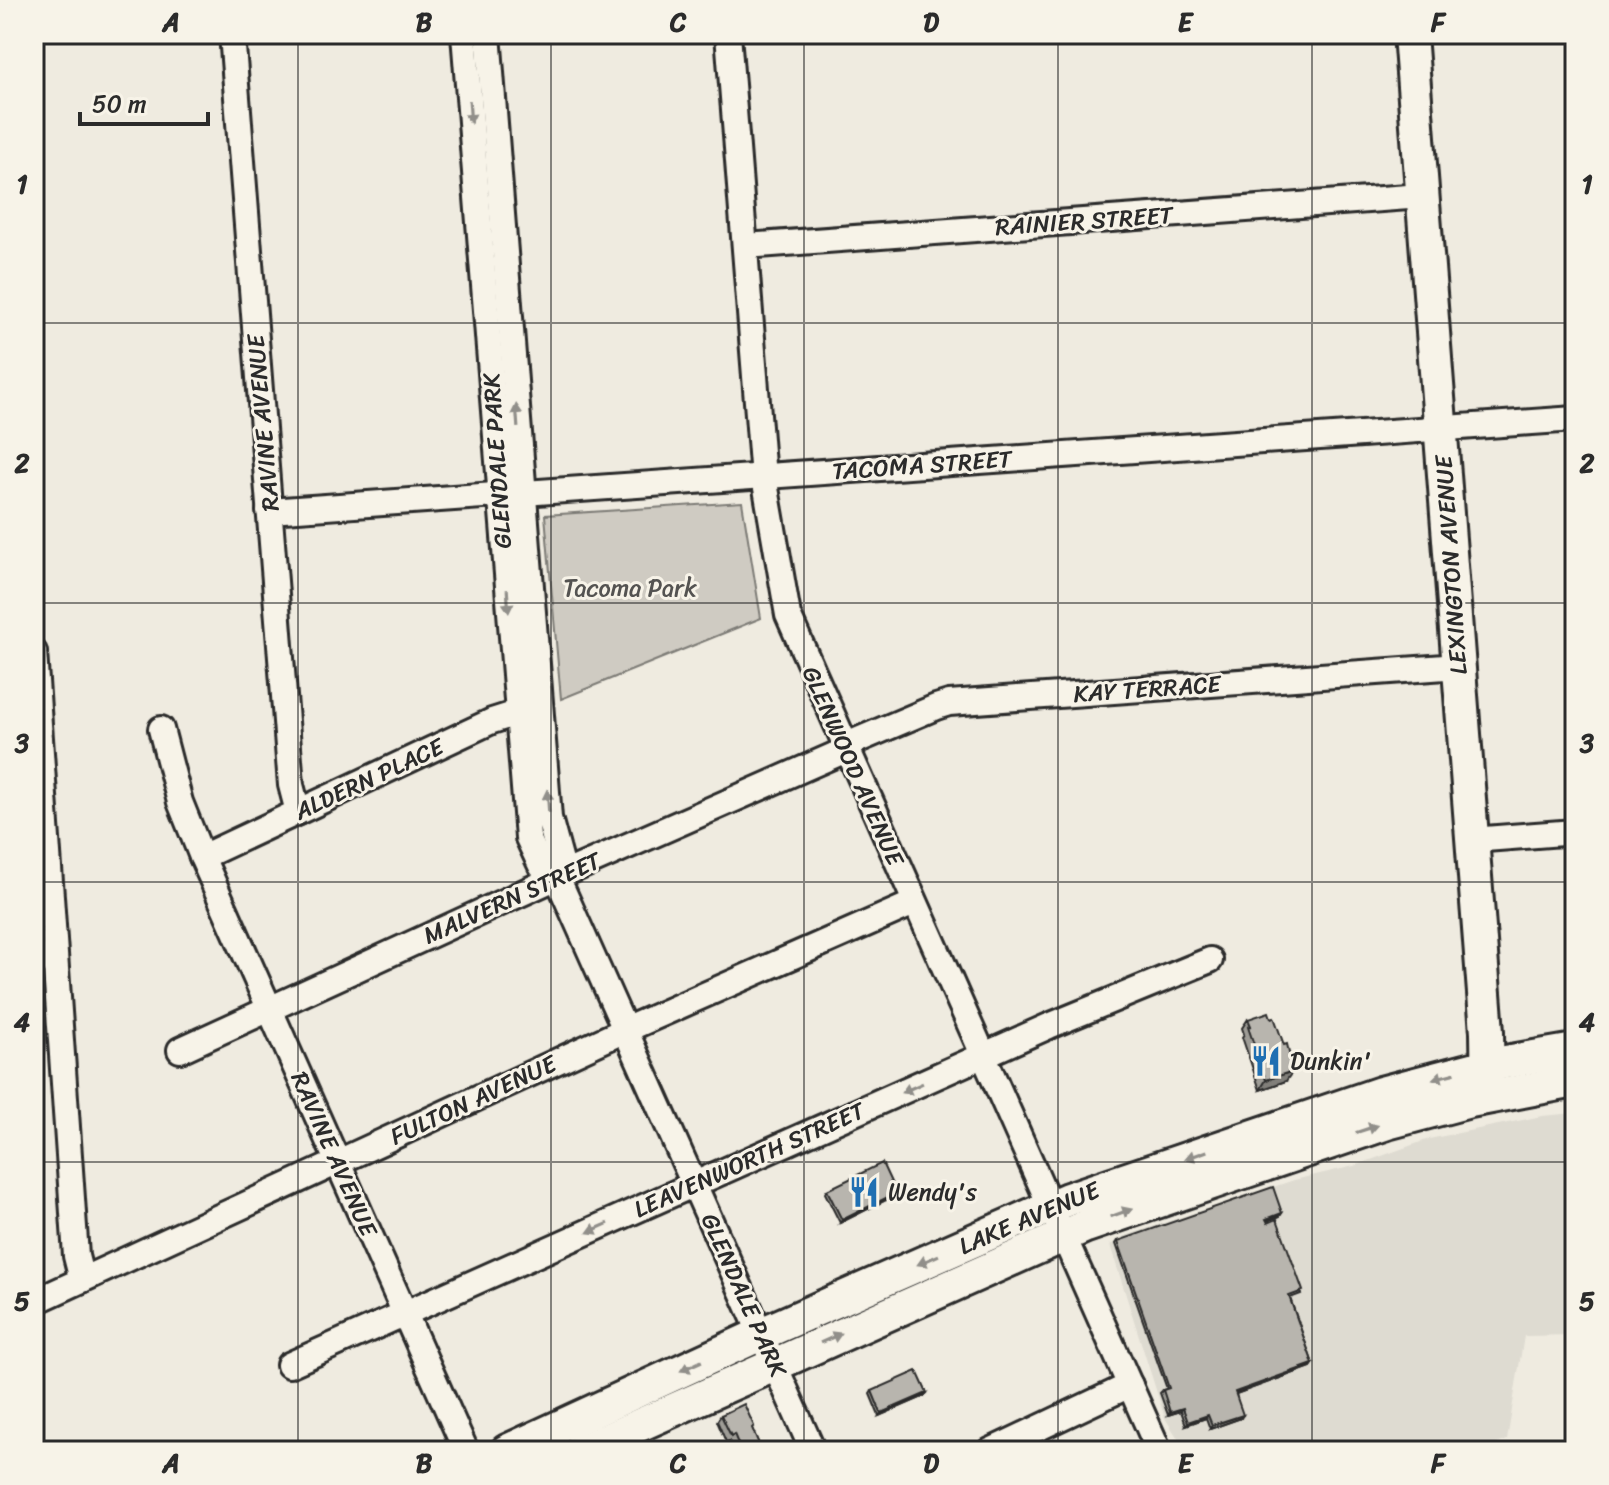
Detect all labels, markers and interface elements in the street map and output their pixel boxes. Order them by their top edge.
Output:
text: A [161,0,180,45]
text: B [416,0,433,45]
text: C [669,0,687,45]
text: D [923,0,939,45]
text: E [1178,0,1195,45]
text: F [1430,0,1447,45]
scale bar [80,76,208,126]
text: 50 m [92,83,147,125]
one-way arrow [464,100,477,125]
text: 1 [16,161,28,207]
text: 1 [1581,161,1593,207]
street label: RAINIER STREET [994,194,1176,248]
street label: RAVINE AVENUE [234,331,292,513]
street label: GLENDALE PARK [470,371,524,550]
one-way arrow [510,403,523,428]
street label: TACOMA STREET [831,438,1015,492]
text: 2 [13,440,30,486]
text: 2 [1578,440,1595,486]
street label: LEXINGTON AVENUE [1422,452,1480,676]
park label: Tacoma Park [563,567,697,609]
one-way arrow [502,589,515,614]
street label: GLENWOOD AVENUE [790,659,917,874]
street label: KAY TERRACE [1072,663,1224,715]
text: 3 [14,720,30,766]
text: 3 [1579,720,1595,766]
street label: ALDERN PLACE [286,725,452,832]
one-way arrow [541,788,554,813]
street label: MALVERN STREET [416,839,610,956]
text: 4 [14,999,30,1045]
text: 4 [1579,999,1595,1045]
place label: Dunkin' [1290,1040,1372,1082]
street label: FULTON AVENUE [383,1042,565,1157]
restaurant icon: Dunkin' [1249,1044,1283,1078]
street label: RAVINE AVENUE [279,1065,390,1245]
one-way arrow [1431,1070,1456,1082]
one-way arrow [900,1081,923,1094]
street label: LEAVENWORTH STREET [627,1090,872,1230]
one-way arrow [1355,1123,1379,1135]
one-way arrow [1184,1149,1208,1161]
street label: LAKE AVENUE [952,1169,1108,1267]
place label: Wendy's [888,1171,978,1213]
restaurant icon: Wendy's [847,1175,881,1209]
street label: GLENDALE PARK [689,1206,799,1385]
one-way arrow [1109,1206,1133,1219]
one-way arrow [586,1221,609,1235]
one-way arrow [917,1254,940,1267]
text: 5 [14,1278,30,1324]
text: 5 [1579,1278,1595,1324]
one-way arrow [819,1331,842,1345]
one-way arrow [679,1360,703,1373]
text: A [161,1440,180,1485]
text: B [416,1440,433,1485]
text: C [669,1440,687,1485]
text: D [923,1440,939,1485]
text: E [1178,1440,1195,1485]
text: F [1430,1440,1447,1485]

